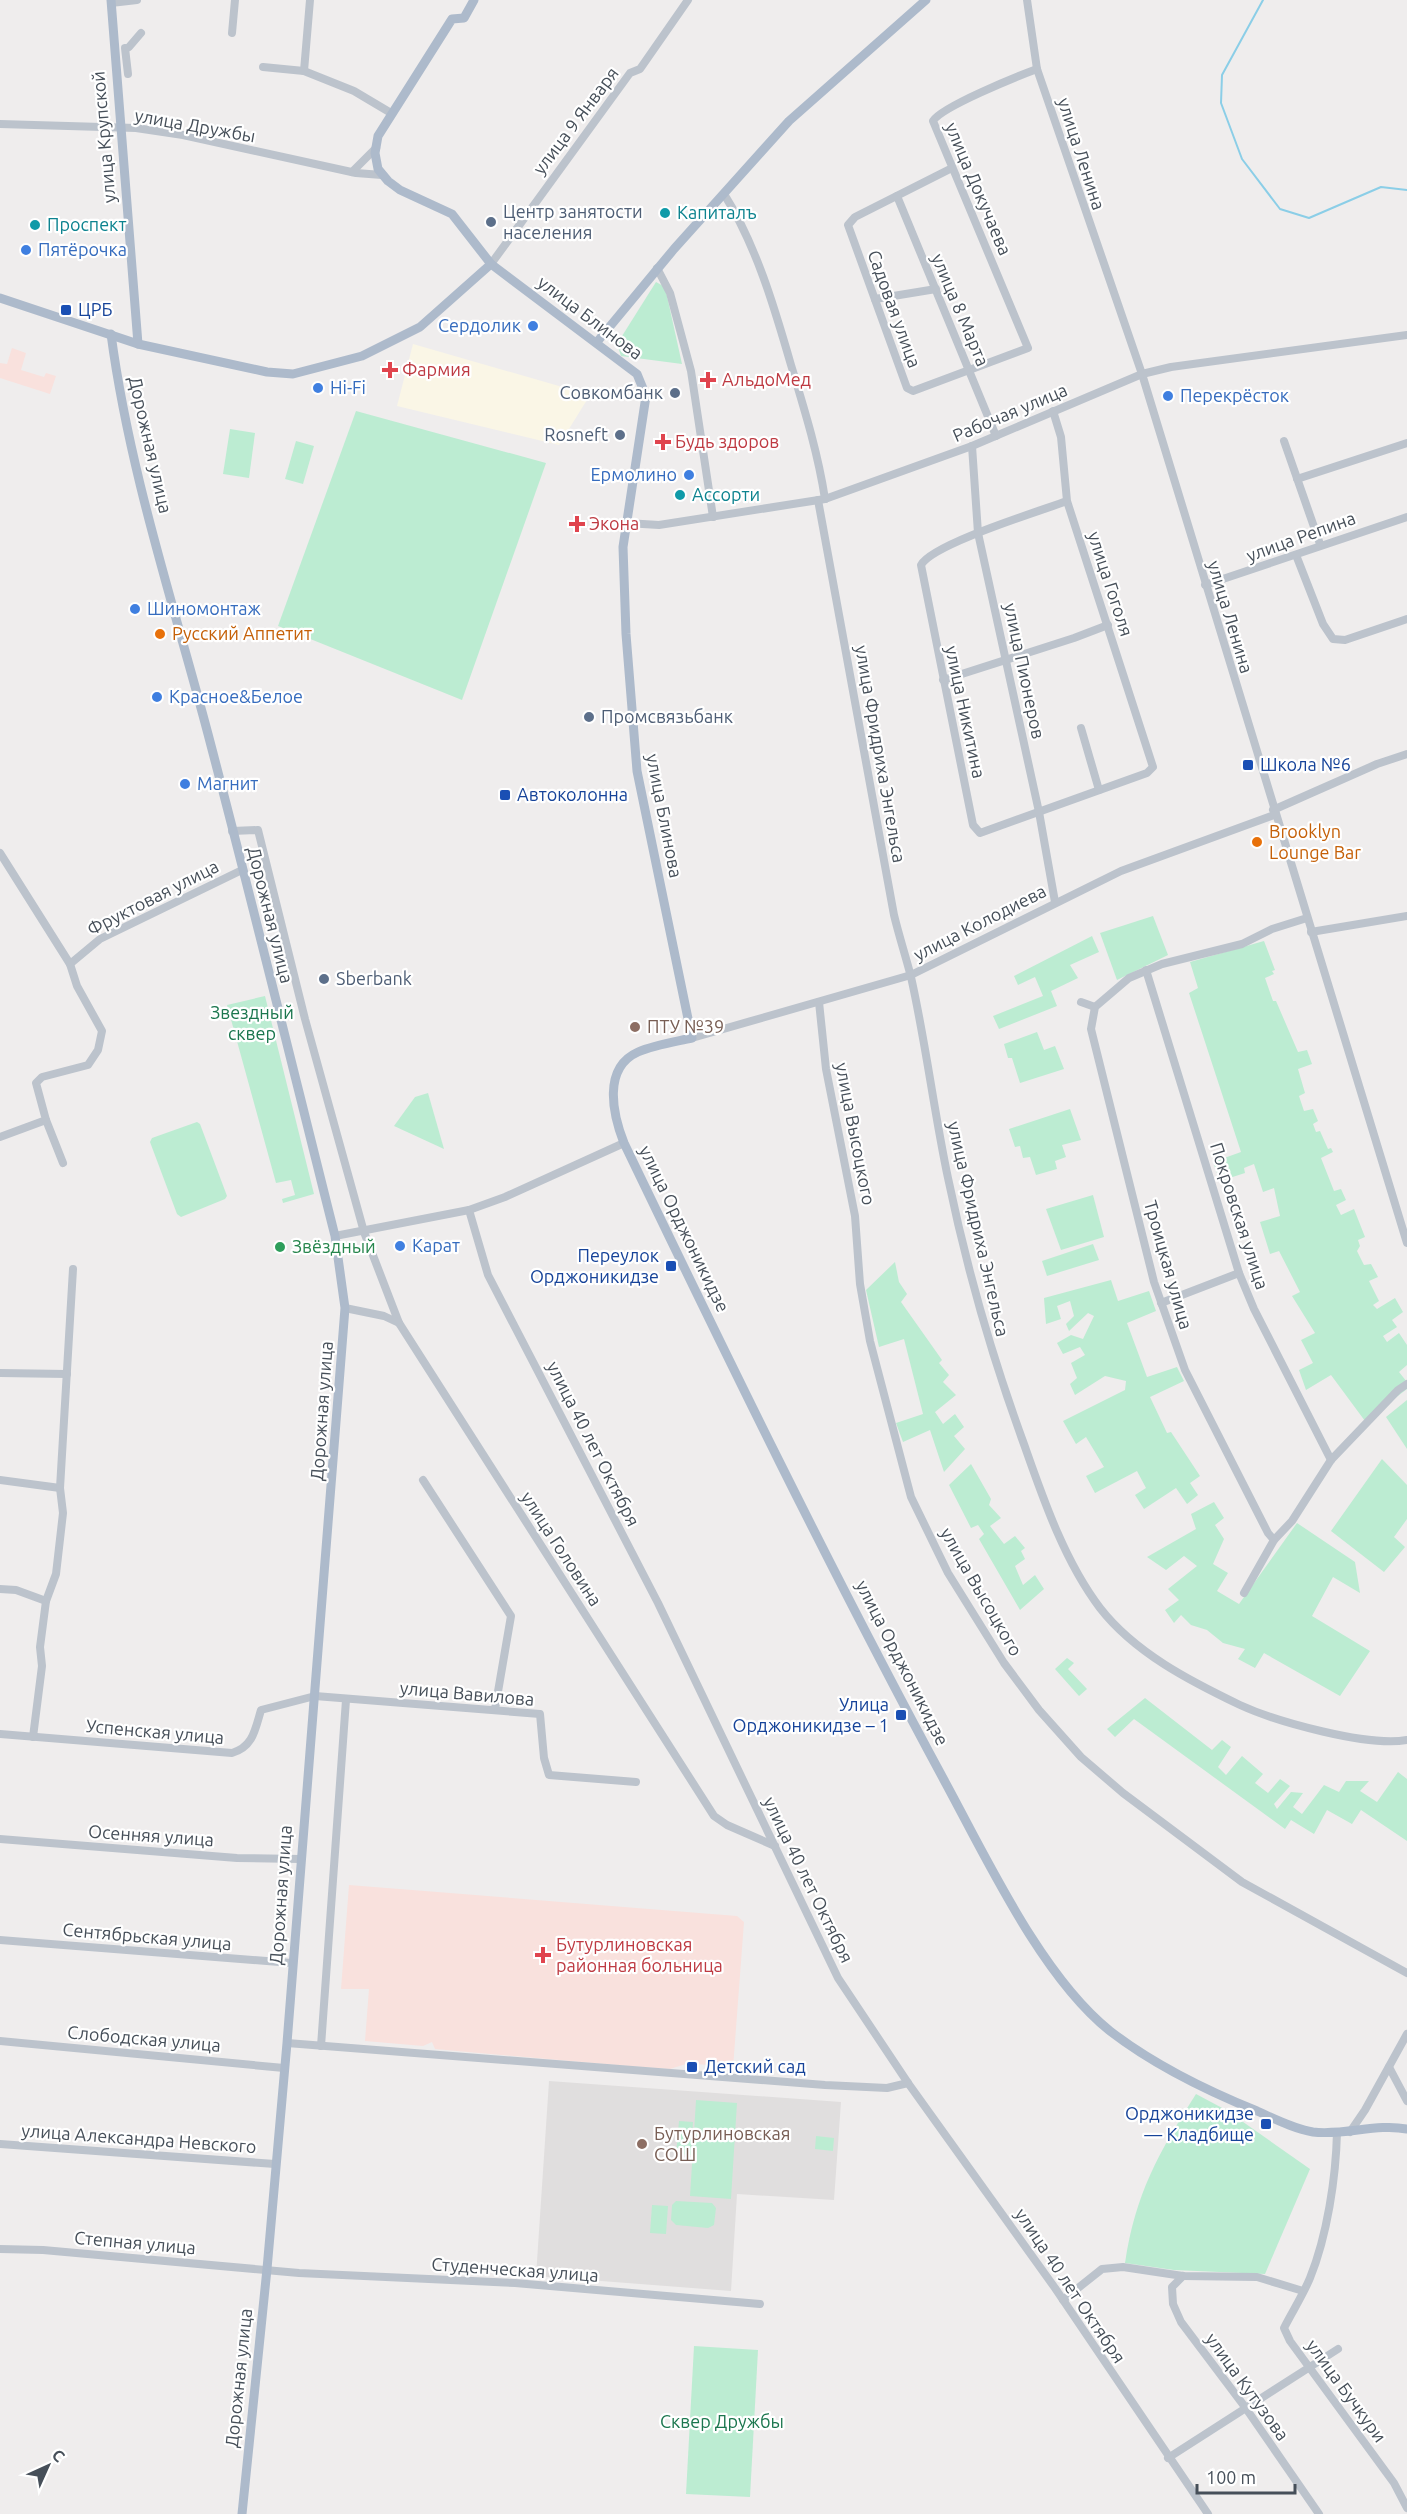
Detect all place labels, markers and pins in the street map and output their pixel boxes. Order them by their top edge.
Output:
place label: Центр занятости населения [503,201,643,242]
place label: Капиталъ [677,202,757,222]
marker: Капиталъ [658,206,672,220]
place label: Проспект [47,214,126,234]
marker: Центр занятости населения [484,215,498,229]
marker: Проспект [28,218,42,232]
place label: Пятёрочка [38,239,127,259]
marker: Пятёрочка [19,243,33,257]
place label: ЦРБ [78,299,113,319]
marker: ЦРБ [59,303,73,317]
place label: Сердолик [438,315,521,335]
marker: Сердолик [526,319,540,333]
place label: Фармия [402,359,471,379]
marker: Фармия [383,363,397,377]
place label: АльдоМед [722,369,812,389]
marker: АльдоМед [699,371,717,389]
place label: Hi-Fi [330,377,366,397]
marker: Hi-Fi [311,381,325,395]
place label: Совкомбанк [559,382,663,402]
place label: Перекрёсток [1180,385,1289,405]
marker: Совкомбанк [668,386,682,400]
marker: Перекрёсток [1161,389,1175,403]
place label: Rosneft [544,424,608,444]
marker: Rosneft [613,428,627,442]
place label: Будь здоров [675,431,779,451]
marker: Будь здоров [656,435,670,449]
place label: Ермолино [591,464,677,484]
marker: Ермолино [682,468,696,482]
place label: Ассорти [692,484,760,504]
marker: Ассорти [673,488,687,502]
place label: Экона [589,513,639,533]
marker: Экона [570,517,584,531]
place label: Шиномонтаж [147,598,262,618]
marker: Шиномонтаж [128,602,142,616]
place label: Русский Аппетит [172,623,312,643]
marker: Русский Аппетит [153,627,167,641]
place label: Красное&Белое [169,686,303,706]
marker: Красное&Белое [150,690,164,704]
place label: Промсвязьбанк [601,706,733,726]
marker: Промсвязьбанк [582,710,596,724]
place label: Школа №6 [1260,754,1351,774]
marker: Школа №6 [1241,758,1255,772]
place label: Магнит [197,773,258,793]
marker: Магнит [178,777,192,791]
place label: Автоколонна [517,784,628,804]
marker: Автоколонна [498,788,512,802]
place label: Brooklyn Lounge Bar [1269,821,1361,862]
marker: Brooklyn Lounge Bar [1250,835,1264,849]
place label: Sberbank [336,968,412,988]
marker: Sberbank [317,972,331,986]
place label: ПТУ №39 [647,1016,724,1036]
marker: ПТУ №39 [628,1020,642,1034]
place label: Карат [412,1235,460,1255]
place label: Звёздный [292,1236,376,1256]
marker: Карат [393,1239,407,1253]
marker: Звёздный [273,1240,287,1254]
place label: Переулок Орджоникидзе [530,1245,659,1286]
marker: Переулок Орджоникидзе [664,1259,678,1273]
place label: Улица Орджоникидзе – 1 [733,1694,889,1735]
marker: Улица Орджоникидзе – 1 [894,1708,908,1722]
place label: Бутурлиновская районная больница [556,1934,723,1975]
marker: Бутурлиновская районная больница [534,1946,552,1964]
place label: Детский сад [704,2056,806,2076]
marker: Детский сад [685,2060,699,2074]
place label: Орджоникидзе — Кладбище [1125,2103,1254,2144]
marker: Орджоникидзе — Кладбище [1259,2117,1273,2131]
place label: Бутурлиновская СОШ [654,2123,790,2164]
marker: Бутурлиновская СОШ [635,2137,649,2151]

